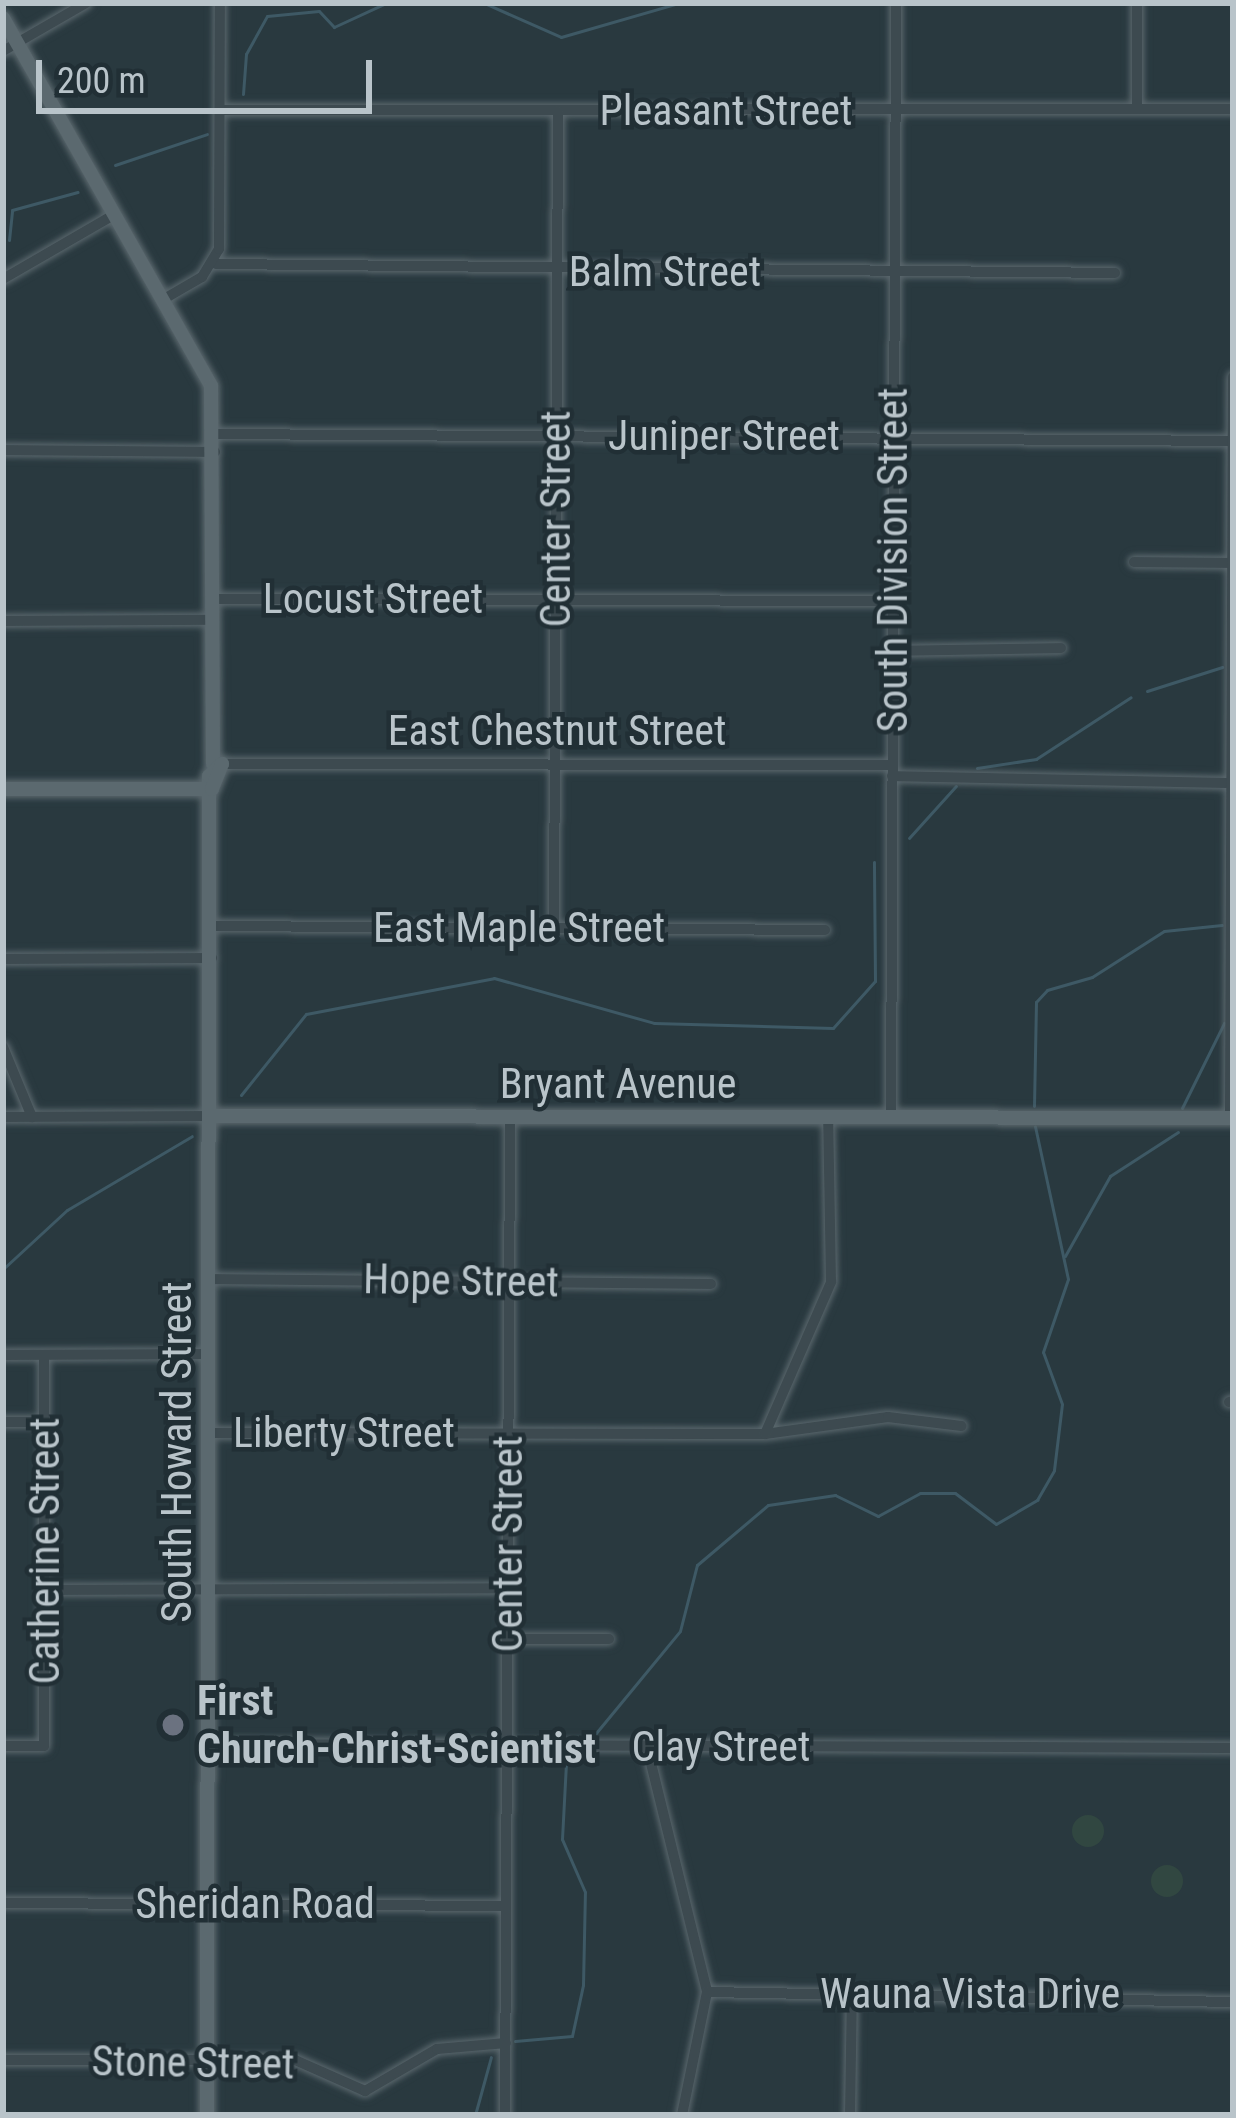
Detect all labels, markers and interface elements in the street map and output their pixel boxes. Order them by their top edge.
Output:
scale bar [42,36,378,110]
text: 200 m [57,60,146,102]
street label: Pleasant Street [600,86,852,136]
street label: Balm Street [569,247,761,297]
street label: South Division Street [868,387,918,733]
street label: Center Street [531,411,581,627]
street label: Juniper Street [608,411,840,461]
street label: Locust Street [263,574,483,624]
street label: East Chestnut Street [388,706,726,756]
street label: East Maple Street [373,903,665,953]
street label: Bryant Avenue [500,1059,736,1109]
street label: Hope Street [363,1254,559,1308]
street label: South Howard Street [152,1281,202,1623]
street label: Liberty Street [233,1408,455,1458]
street label: Catherine Street [20,1418,70,1684]
street label: Center Street [483,1436,533,1652]
place label: First Church-Christ-Scientist [197,1676,596,1774]
marker: First Church-Christ-Scientist [160,1712,186,1738]
street label: Clay Street [632,1722,810,1772]
street label: Sheridan Road [135,1879,375,1929]
street label: Wauna Vista Drive [820,1969,1120,2019]
street label: Stone Street [91,2036,295,2090]

